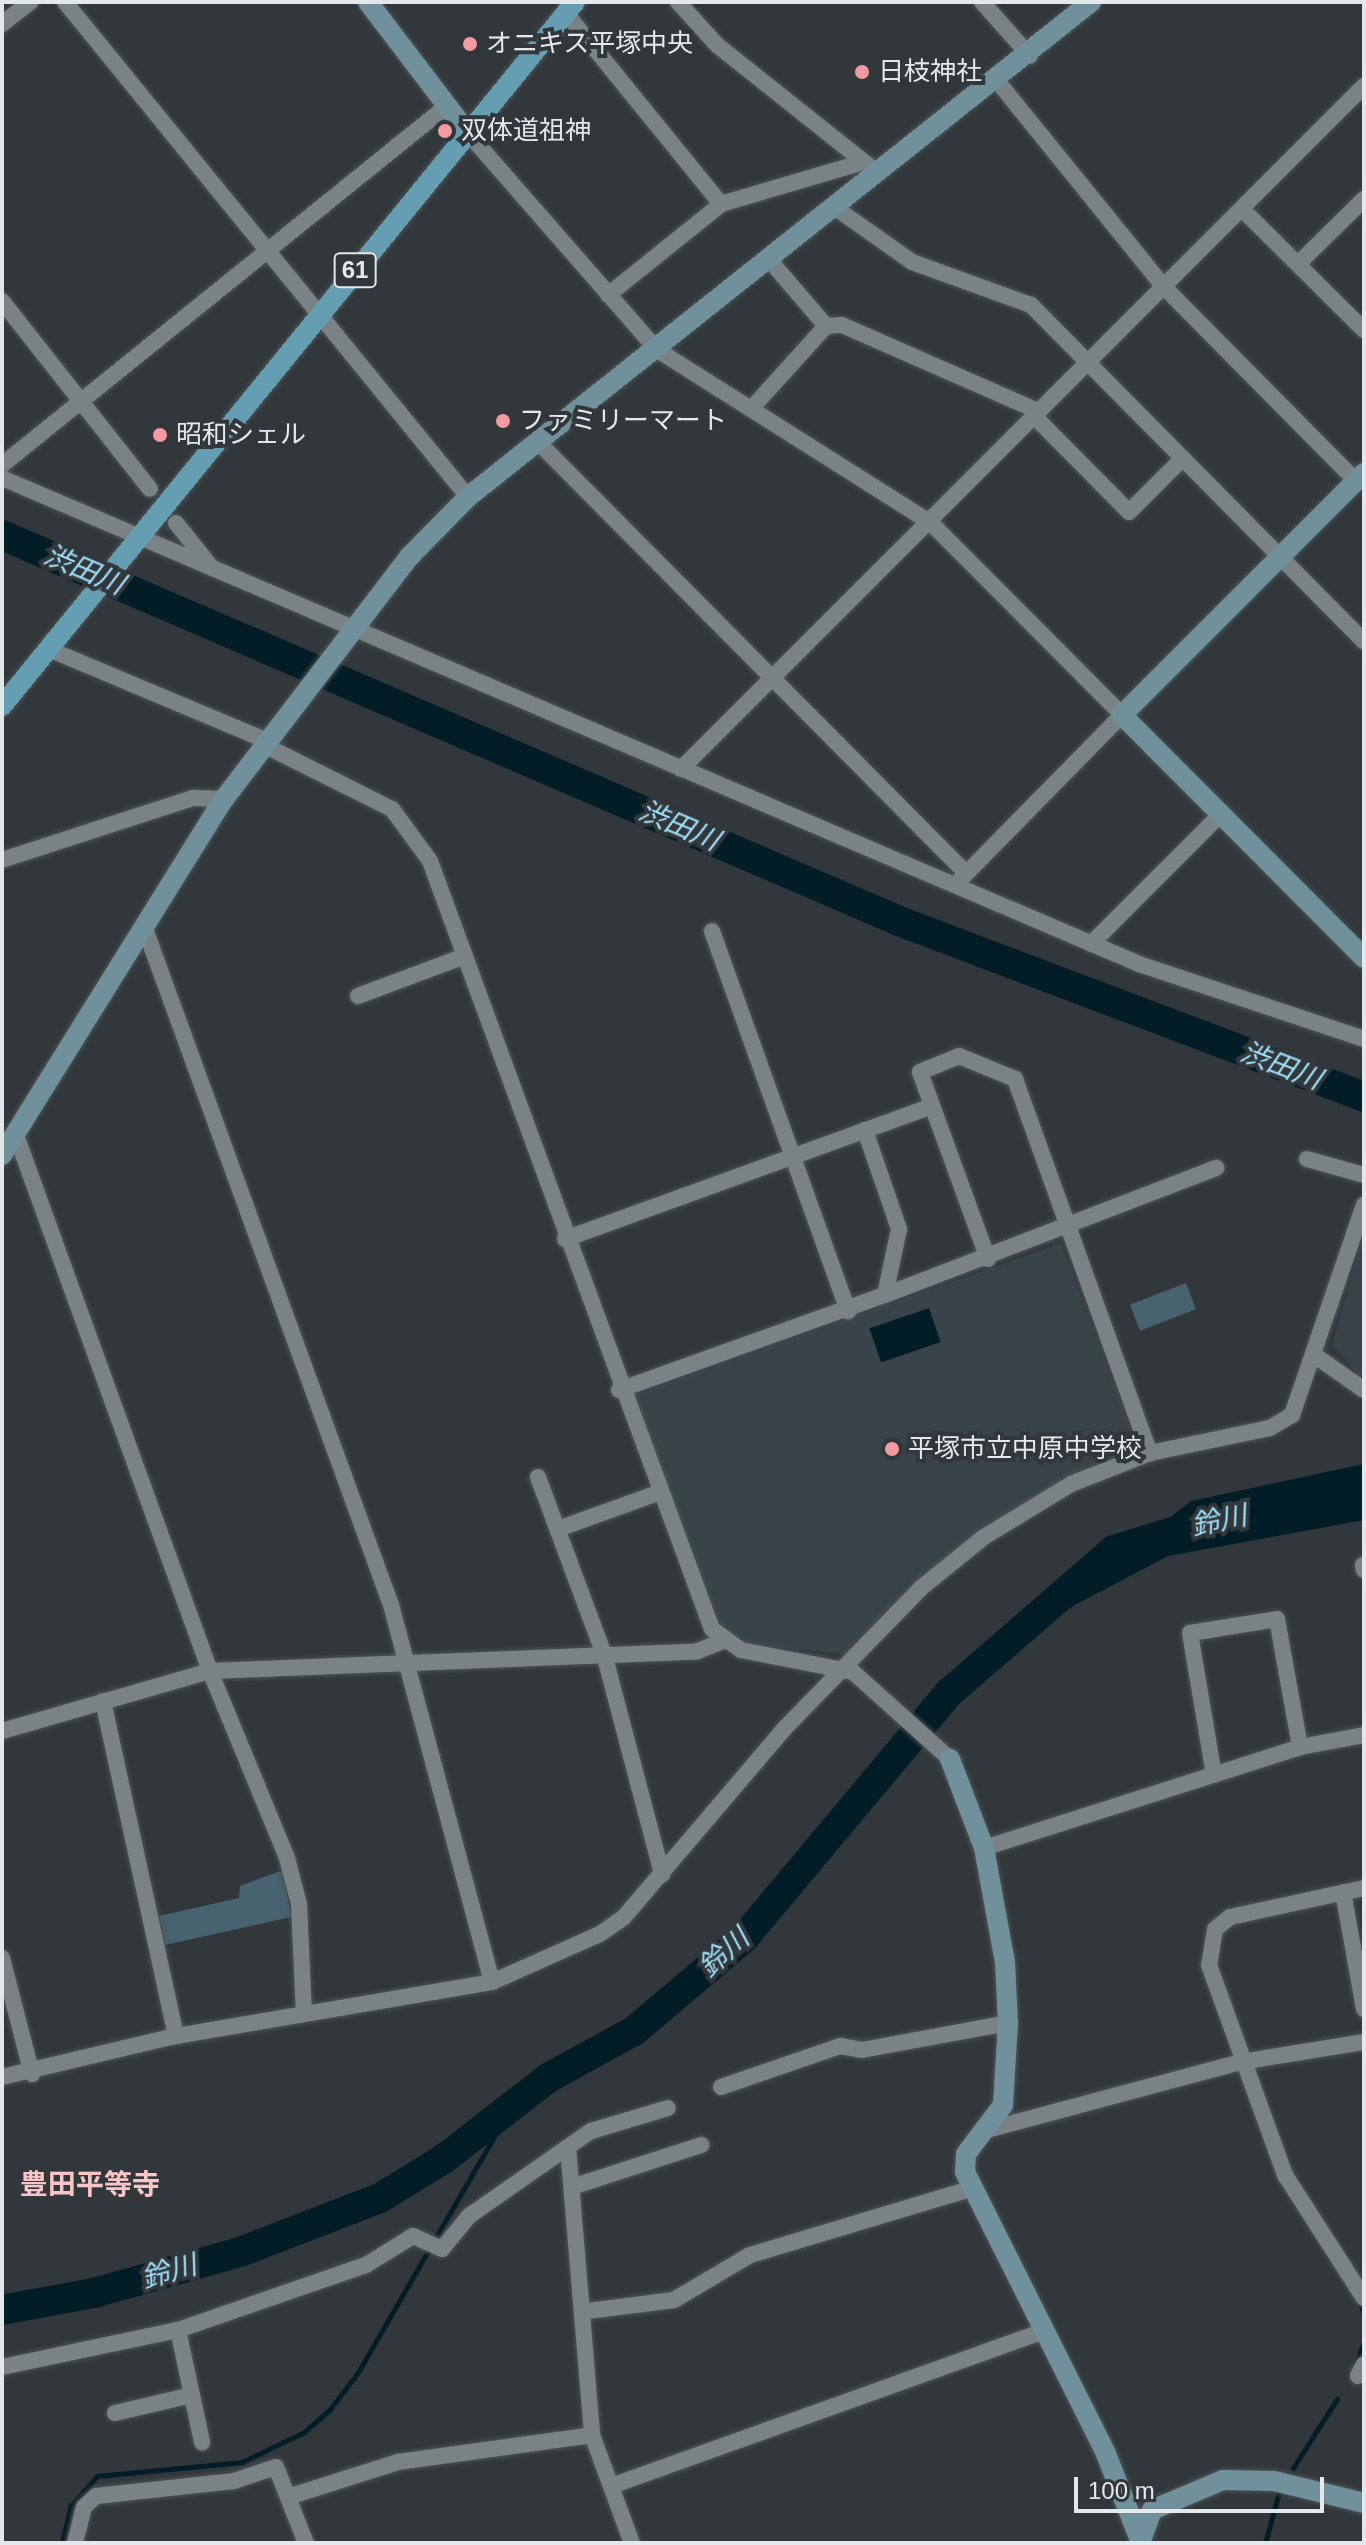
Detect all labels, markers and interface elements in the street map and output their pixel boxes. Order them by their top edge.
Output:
place label: オニキス平塚中央 [486,28,694,60]
marker: オニキス平塚中央 [461,35,479,53]
place label: 日枝神社 [878,56,982,88]
marker: 日枝神社 [853,63,871,81]
place label: 双体道祖神 [461,115,591,147]
marker: 双体道祖神 [436,122,454,140]
road number: 61 [333,250,377,290]
place label: ファミリーマート [519,405,727,437]
marker: ファミリーマート [494,412,512,430]
place label: 昭和シェル [176,419,306,451]
marker: 昭和シェル [151,426,169,444]
water label: 渋田川 [39,538,129,602]
water label: 渋田川 [634,794,724,858]
water label: 渋田川 [1236,1035,1326,1097]
place label: 平塚市立中原中学校 [908,1433,1142,1465]
marker: 平塚市立中原中学校 [883,1440,901,1458]
water label: 鈴川 [1188,1499,1250,1543]
water label: 鈴川 [692,1922,756,1984]
district label: 豊田平等寺 [20,2168,160,2202]
water label: 鈴川 [137,2248,201,2296]
scale bar [1078,2461,1328,2511]
text: 100 m [1088,2477,1155,2504]

